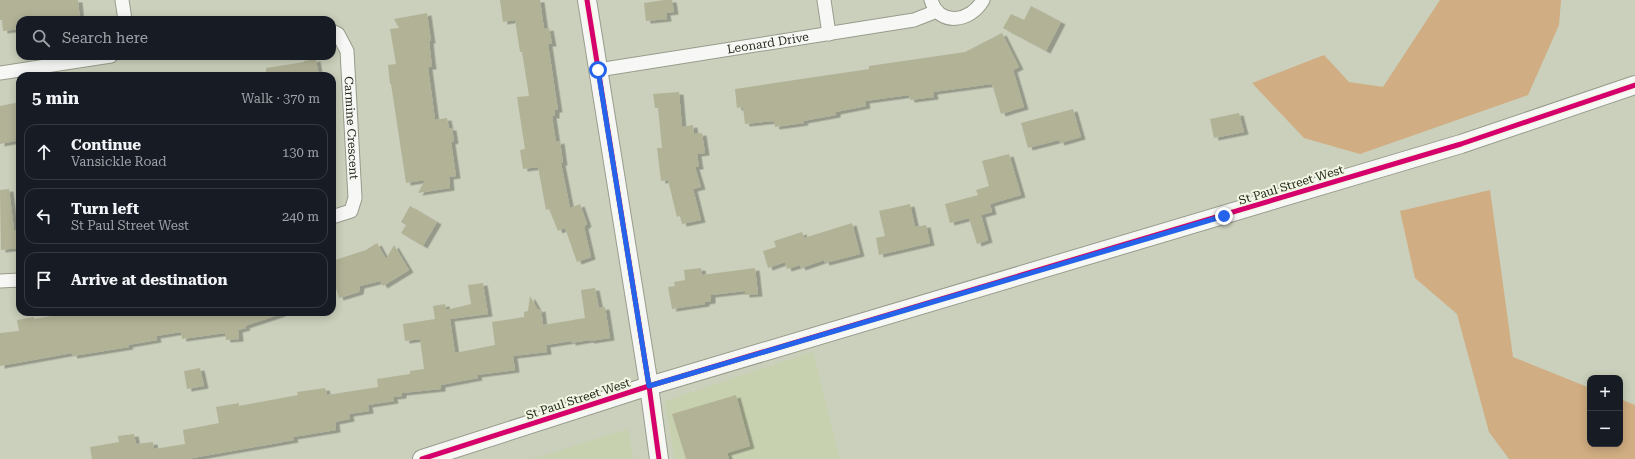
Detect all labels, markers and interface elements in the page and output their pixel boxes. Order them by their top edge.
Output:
search box [16,16,336,60]
icon: search [30,27,52,49]
text: Search here [62,29,148,47]
street label: Leonard Drive [726,30,810,56]
route start [589,61,607,79]
street label: Carmine Crescent [341,76,361,181]
text: 5 min [32,88,79,108]
text: Walk · 370 m [241,91,320,106]
text: Continue [71,136,141,154]
icon: ahead [33,141,55,163]
text: 130 m [282,145,319,160]
text: Vansickle Road [71,154,167,169]
street label: St Paul Street West [1237,162,1346,208]
text: Turn left [71,200,139,218]
icon: left [33,205,55,227]
route end [1215,207,1233,225]
text: 240 m [282,209,319,224]
text: St Paul Street West [71,218,189,233]
icon: arrive [33,269,55,291]
text: Arrive at destination [71,271,227,289]
street label: St Paul Street West [524,375,632,422]
map controls [1587,375,1623,447]
button: + [1587,375,1623,411]
button: − [1587,411,1623,447]

